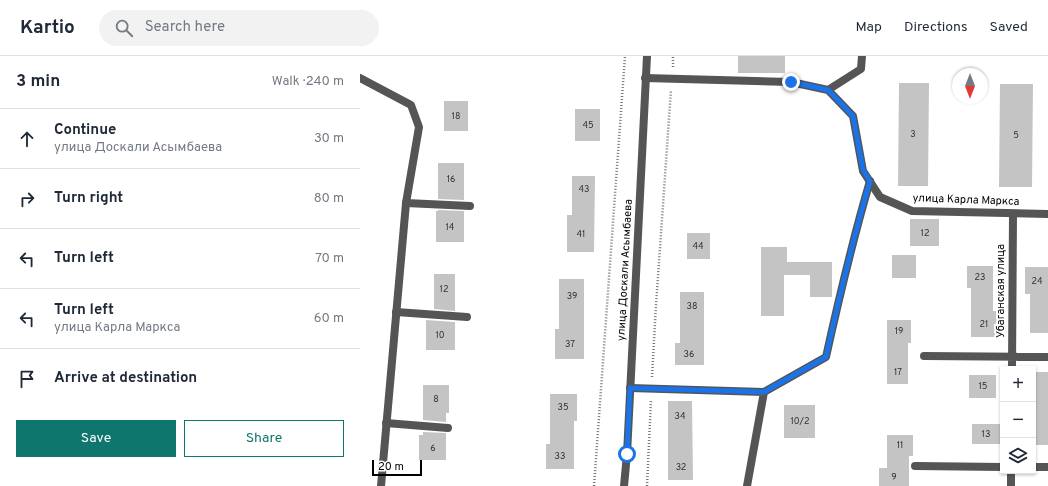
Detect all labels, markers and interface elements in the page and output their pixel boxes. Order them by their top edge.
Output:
search box [99,10,379,46]
text: Kartio [20,16,75,40]
icon: search [113,17,135,39]
text: Search here [145,18,225,37]
text: Map [856,19,882,36]
text: Directions [904,19,968,36]
text: Saved [990,19,1028,36]
north arrow [952,68,988,104]
text: 3 min [16,71,60,93]
route end [782,73,800,91]
text: Walk · 240 m [272,74,344,90]
house number: 18 [452,111,460,122]
house number: 45 [582,120,594,131]
text: Continue [54,121,116,140]
icon: ahead [16,128,38,150]
house number: 3 [910,129,916,140]
house number: 5 [1013,130,1019,141]
text: 30 m [314,131,344,147]
text: улица Доскали Асымбаева [54,140,222,156]
house number: 16 [447,174,455,185]
house number: 43 [578,184,590,195]
icon: right [16,188,38,210]
text: Turn right [54,189,123,208]
text: 80 m [314,191,344,207]
street label: улица Карла Маркса [912,191,1020,209]
street label: улица Доскали Асымбаева [614,198,636,341]
house number: 14 [446,222,455,233]
house number: 12 [921,228,929,239]
house number: 41 [577,229,585,240]
house number: 44 [692,241,704,252]
street label: Убаганская улица [994,244,1008,338]
icon: left [16,248,38,270]
text: Turn left [54,249,114,268]
text: 70 m [315,251,344,267]
house number: 23 [975,272,985,283]
house number: 24 [1031,276,1043,287]
house number: 12 [440,284,448,295]
house number: 39 [567,291,577,302]
text: Turn left [54,301,114,320]
house number: 38 [687,301,697,312]
icon: left [16,308,38,330]
text: 60 m [314,311,344,327]
house number: 21 [980,319,988,330]
text: улица Карла Маркса [54,320,180,336]
house number: 19 [895,326,903,337]
house number: 10 [435,330,445,341]
house number: 37 [565,339,575,350]
house number: 36 [684,349,694,360]
map controls [1000,366,1036,474]
button: + [1000,366,1036,402]
house number: 17 [894,367,902,378]
icon: arrive [16,368,38,390]
text: Arrive at destination [54,369,197,388]
house number: 15 [979,381,987,392]
house number: 8 [433,394,439,405]
house number: 35 [557,402,569,413]
button: − [1000,402,1036,438]
house number: 34 [674,411,686,422]
house number: 10/2 [790,416,810,427]
button: Save [16,420,176,457]
button: Share [184,420,344,457]
house number: 13 [982,429,990,440]
button: layers [1000,438,1036,474]
house number: 11 [897,440,903,451]
house number: 6 [430,443,436,454]
route start [618,445,636,463]
house number: 33 [555,451,565,462]
scale bar [372,458,422,477]
text: 20 m [378,460,404,474]
house number: 32 [676,462,686,473]
house number: 9 [891,472,897,483]

